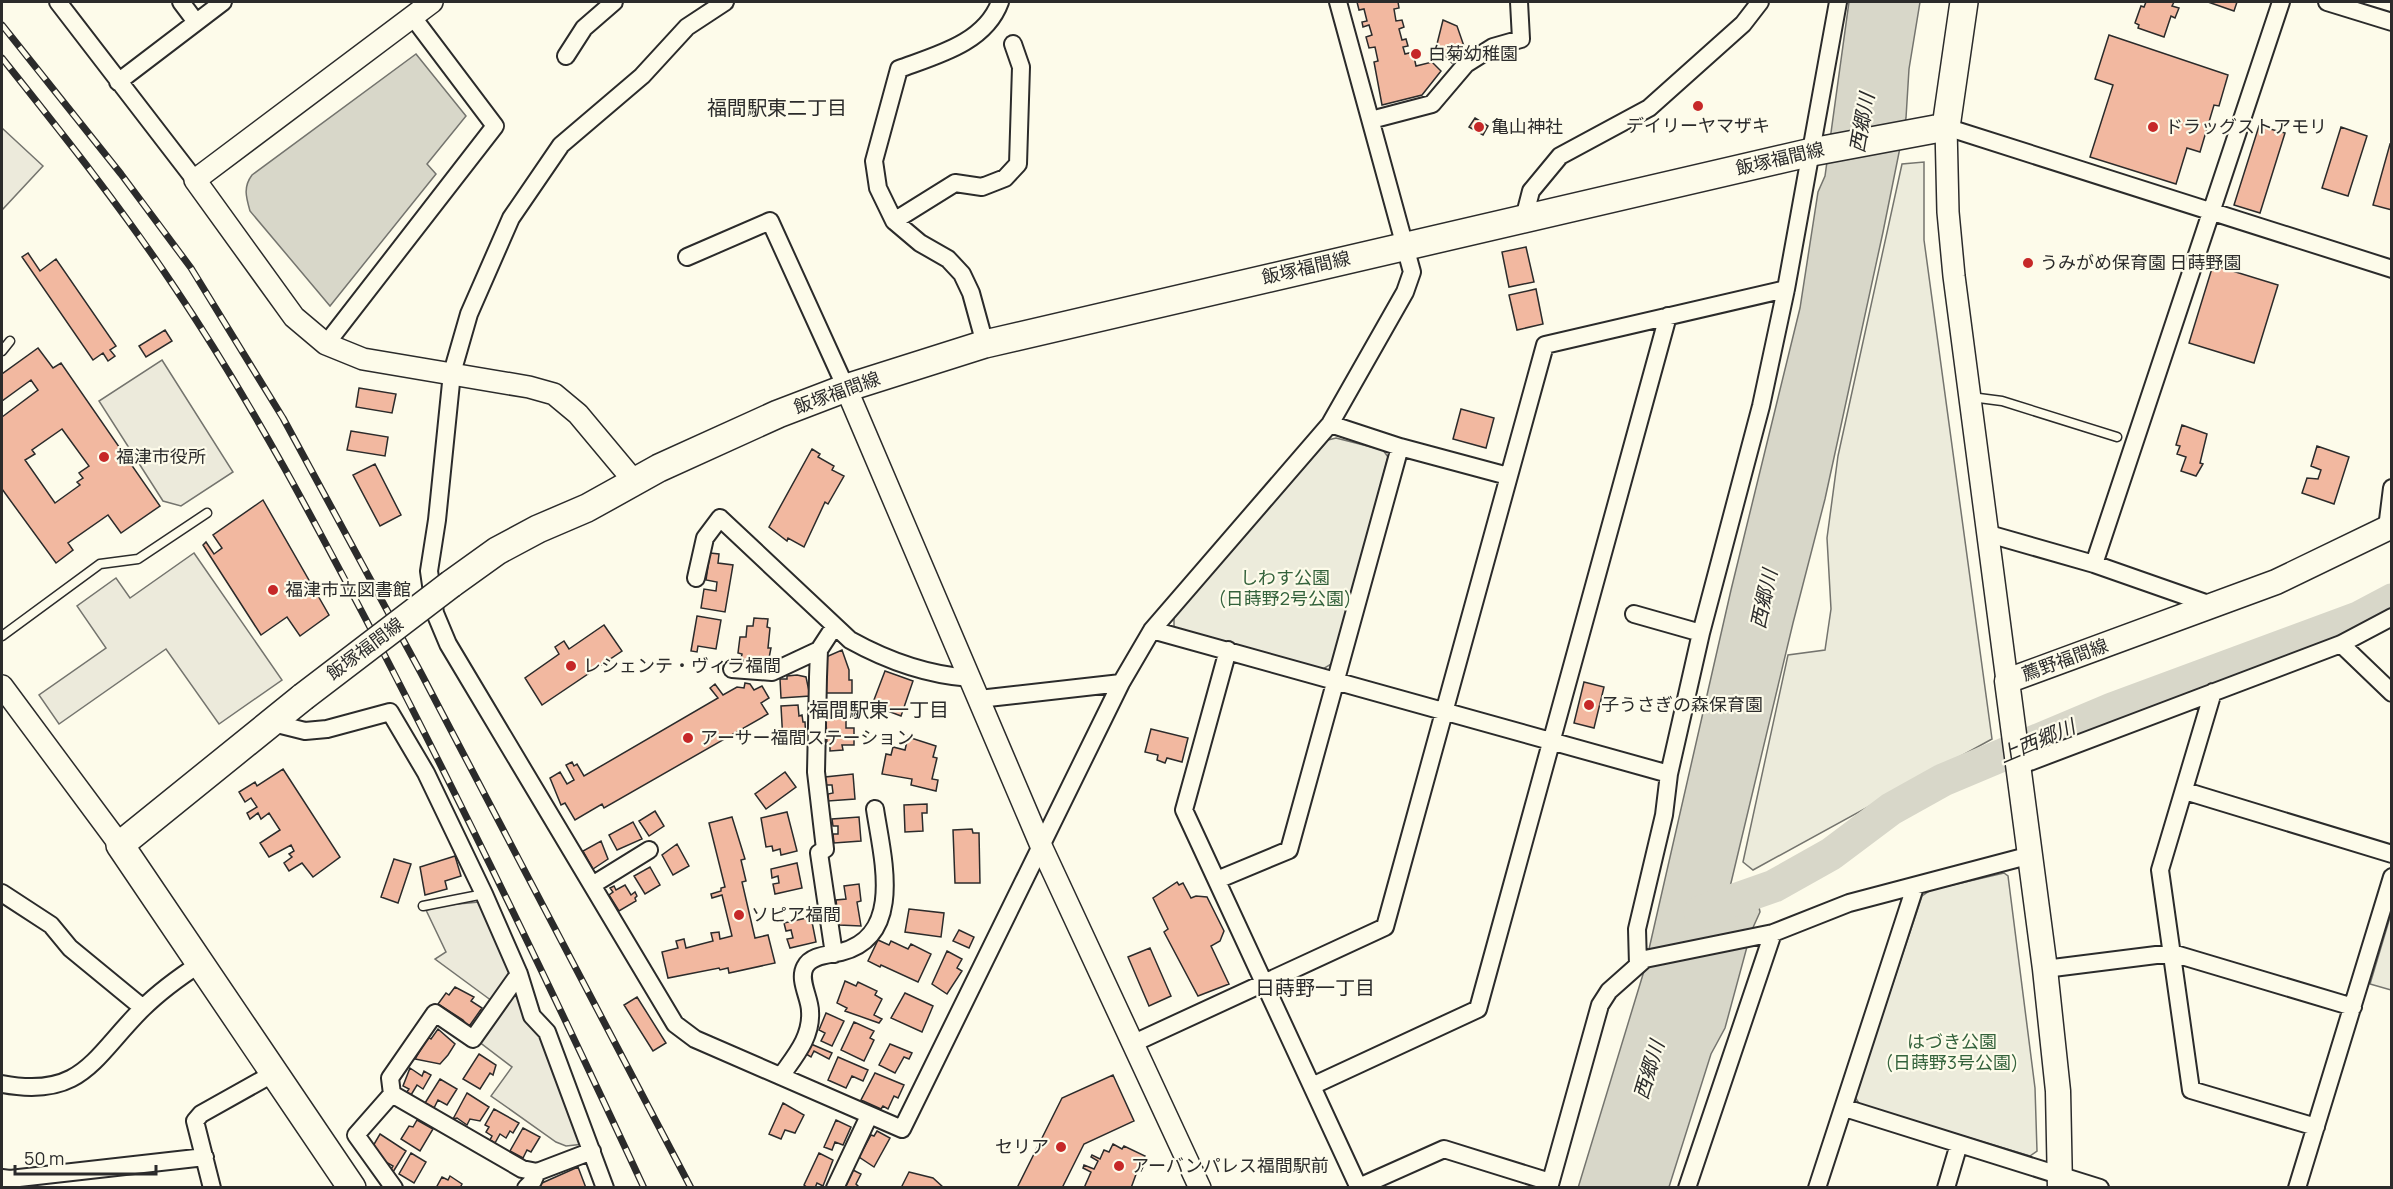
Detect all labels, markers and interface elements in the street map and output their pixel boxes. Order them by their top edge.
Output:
place label: 白菊幼稚園 [1428,41,1518,65]
marker: 白菊幼稚園 [1409,47,1423,61]
water label: 西郷川 [1843,89,1880,155]
district label: 福間駅東二丁目 [707,94,847,121]
marker: デイリーヤマザキ [1691,99,1705,113]
place label: デイリーヤマザキ [1626,113,1770,137]
place label: 亀山神社 [1491,114,1563,138]
place label: ドラッグストアモリ [2165,114,2327,138]
marker: 亀山神社 [1472,120,1486,134]
marker: ドラッグストアモリ [2146,120,2160,134]
street label: 飯塚福間線 [1733,136,1826,180]
street label: 飯塚福間線 [1259,245,1352,289]
place label: うみがめ保育園 日蒔野園 [2040,250,2242,274]
marker: うみがめ保育園 日蒔野園 [2021,256,2035,270]
street label: 飯塚福間線 [790,365,883,419]
place label: 福津市役所 [116,444,206,468]
marker: 福津市役所 [97,450,111,464]
park label: しわす公園 (日蒔野2号公園) [1218,565,1352,610]
water label: 西郷川 [1744,565,1783,631]
place label: 福津市立図書館 [285,577,411,601]
marker: 福津市立図書館 [266,583,280,597]
street label: 飯塚福間線 [321,612,408,685]
street label: 薦野福間線 [2018,632,2111,686]
place label: レシェンテ・ヴィラ福間 [583,653,781,677]
marker: レシェンテ・ヴィラ福間 [564,659,578,673]
place label: 子うさぎの森保育園 [1601,692,1763,716]
district label: 福間駅東一丁目 [809,696,949,723]
marker: 子うさぎの森保育園 [1582,698,1596,712]
water label: 上西郷川 [1995,712,2081,769]
place label: アーサー福間ステーション [700,725,914,749]
marker: アーサー福間ステーション [681,731,695,745]
place label: ソピア福間 [751,902,841,926]
marker: ソピア福間 [732,908,746,922]
district label: 日蒔野一丁目 [1255,974,1375,1001]
park label: はづき公園 (日蒔野3号公園) [1885,1029,2019,1074]
water label: 西郷川 [1627,1035,1671,1102]
place label: セリア [995,1134,1049,1158]
scale bar [15,1138,156,1176]
marker: セリア [1054,1140,1068,1154]
text: 50 m [24,1146,64,1170]
place label: アーバンパレス福間駅前 [1131,1153,1329,1177]
marker: アーバンパレス福間駅前 [1112,1159,1126,1173]

